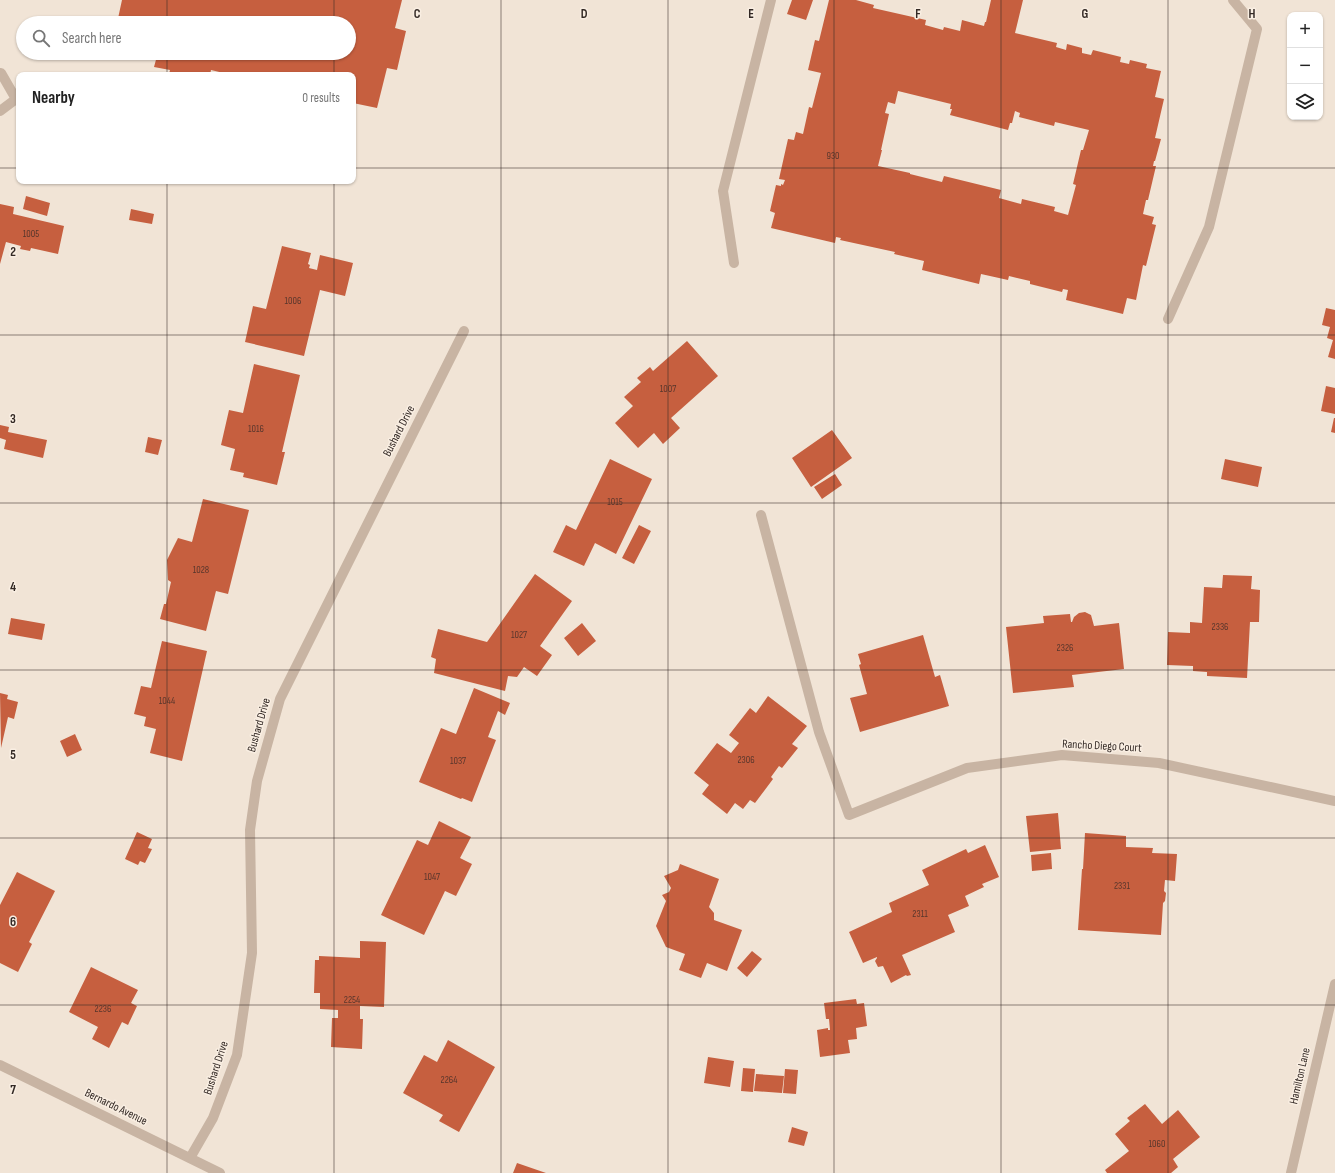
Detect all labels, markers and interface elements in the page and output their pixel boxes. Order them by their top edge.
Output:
text: C [414,6,421,22]
text: D [581,6,588,22]
text: E [748,6,754,22]
text: F [915,6,921,22]
text: G [1082,6,1089,22]
text: H [1249,6,1256,22]
map controls [1287,12,1323,120]
button: + [1287,12,1323,48]
search box [16,16,356,60]
icon: search [30,27,52,49]
text: Search here [62,29,122,48]
button: − [1287,48,1323,84]
button: layers [1287,84,1323,120]
text: Nearby [32,88,75,108]
text: 0 results [302,90,340,106]
house number: 930 [826,150,840,162]
house number: 1005 [23,228,39,240]
text: 2 [10,244,16,260]
house number: 1006 [285,295,301,307]
house number: 1007 [660,383,676,395]
street label: Bushard Drive [380,403,418,459]
text: 3 [10,411,16,427]
house number: 1016 [248,423,264,435]
house number: 1015 [607,496,623,508]
house number: 1028 [193,564,209,576]
text: 4 [10,579,16,595]
house number: 2336 [1212,621,1228,633]
house number: 1027 [511,629,527,641]
house number: 2326 [1057,642,1073,654]
house number: 1044 [159,695,175,707]
street label: Bushard Drive [244,696,274,754]
street label: Rancho Diego Court [1062,736,1142,756]
text: 5 [10,747,16,763]
house number: 2306 [737,754,755,766]
house number: 1037 [450,755,466,767]
house number: 1047 [424,871,440,883]
house number: 2331 [1114,880,1131,892]
house number: 2311 [912,908,928,920]
text: 6 [10,914,16,930]
house number: 2254 [344,994,360,1006]
house number: 2236 [95,1003,111,1015]
street label: Bushard Drive [200,1039,232,1097]
street label: Hamilton Lane [1286,1046,1314,1106]
house number: 2264 [441,1074,457,1086]
text: 7 [10,1082,16,1098]
street label: Bernardo Avenue [82,1085,150,1129]
house number: 1060 [1149,1138,1165,1150]

